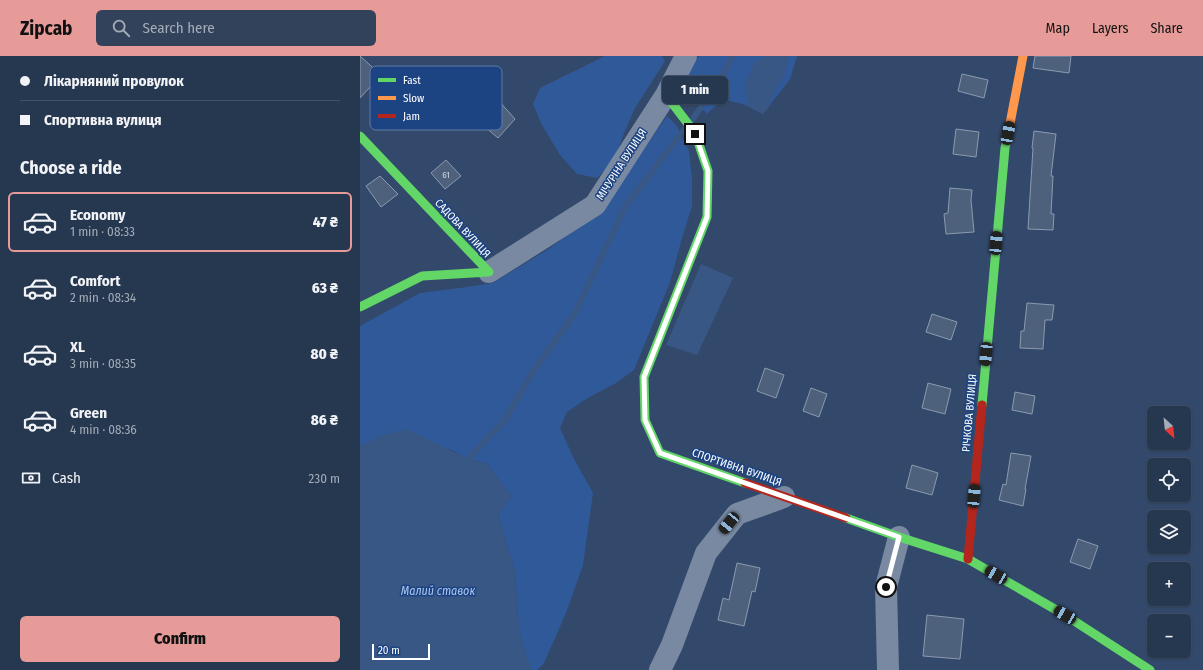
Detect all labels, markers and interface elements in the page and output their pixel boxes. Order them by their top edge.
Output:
search box [96,10,376,46]
text: Zipcab [20,17,72,40]
icon: search [110,17,132,39]
text: Search here [142,19,215,37]
text: Map [1046,20,1070,37]
text: Layers [1092,20,1128,37]
text: Share [1150,20,1183,37]
legend [370,66,502,130]
text: Лікарняний провулок [44,72,184,90]
text: Fast [403,74,421,87]
callout: 1 min [662,76,728,104]
text: 1 min [681,82,709,97]
text: Slow [403,92,424,105]
text: Jam [403,110,420,123]
text: Спортивна вулиця [44,111,162,129]
car [1000,120,1016,146]
route end [686,125,704,143]
street label: МІЧУРІНА ВУЛИЦЯ [594,126,649,202]
text: Choose a ride [20,157,122,179]
house number: 61 [442,170,450,180]
street label: САДОВА ВУЛИЦЯ [432,196,493,260]
icon: car [22,204,58,240]
text: Economy [70,206,125,224]
text: 47 ₴ [313,213,338,231]
text: 1 min · 08:33 [70,224,135,239]
car [989,231,1003,255]
icon: car [22,270,58,306]
text: Comfort [70,272,121,290]
text: 63 ₴ [312,279,338,297]
text: 2 min · 08:34 [70,290,136,305]
icon: car [22,336,58,372]
text: XL [70,338,85,356]
car [979,342,993,366]
text: 80 ₴ [310,345,338,363]
text: 3 min · 08:35 [70,356,136,371]
street label: РІЧКОВА ВУЛИЦЯ [960,373,979,453]
icon: car [22,402,58,438]
text: Green [70,404,107,422]
north arrow [1147,406,1191,450]
map controls [1147,406,1191,658]
text: 86 ₴ [311,411,338,429]
text: 4 min · 08:36 [70,422,137,437]
street label: СПОРТИВНА ВУЛИЦЯ [690,446,783,489]
button: locate [1147,458,1191,502]
icon: cash [20,467,42,489]
text: Cash [52,469,81,487]
text: 230 m [309,471,340,486]
car [967,484,981,508]
car [717,510,741,536]
button: layers [1147,510,1191,554]
button: + [1147,562,1191,606]
car [983,564,1009,586]
route start [877,578,895,596]
water label: Малий ставок [401,584,475,598]
car [1052,604,1078,626]
button: − [1147,614,1191,658]
button: Confirm [20,616,340,662]
scale bar [372,642,430,661]
text: 20 m [378,644,400,657]

